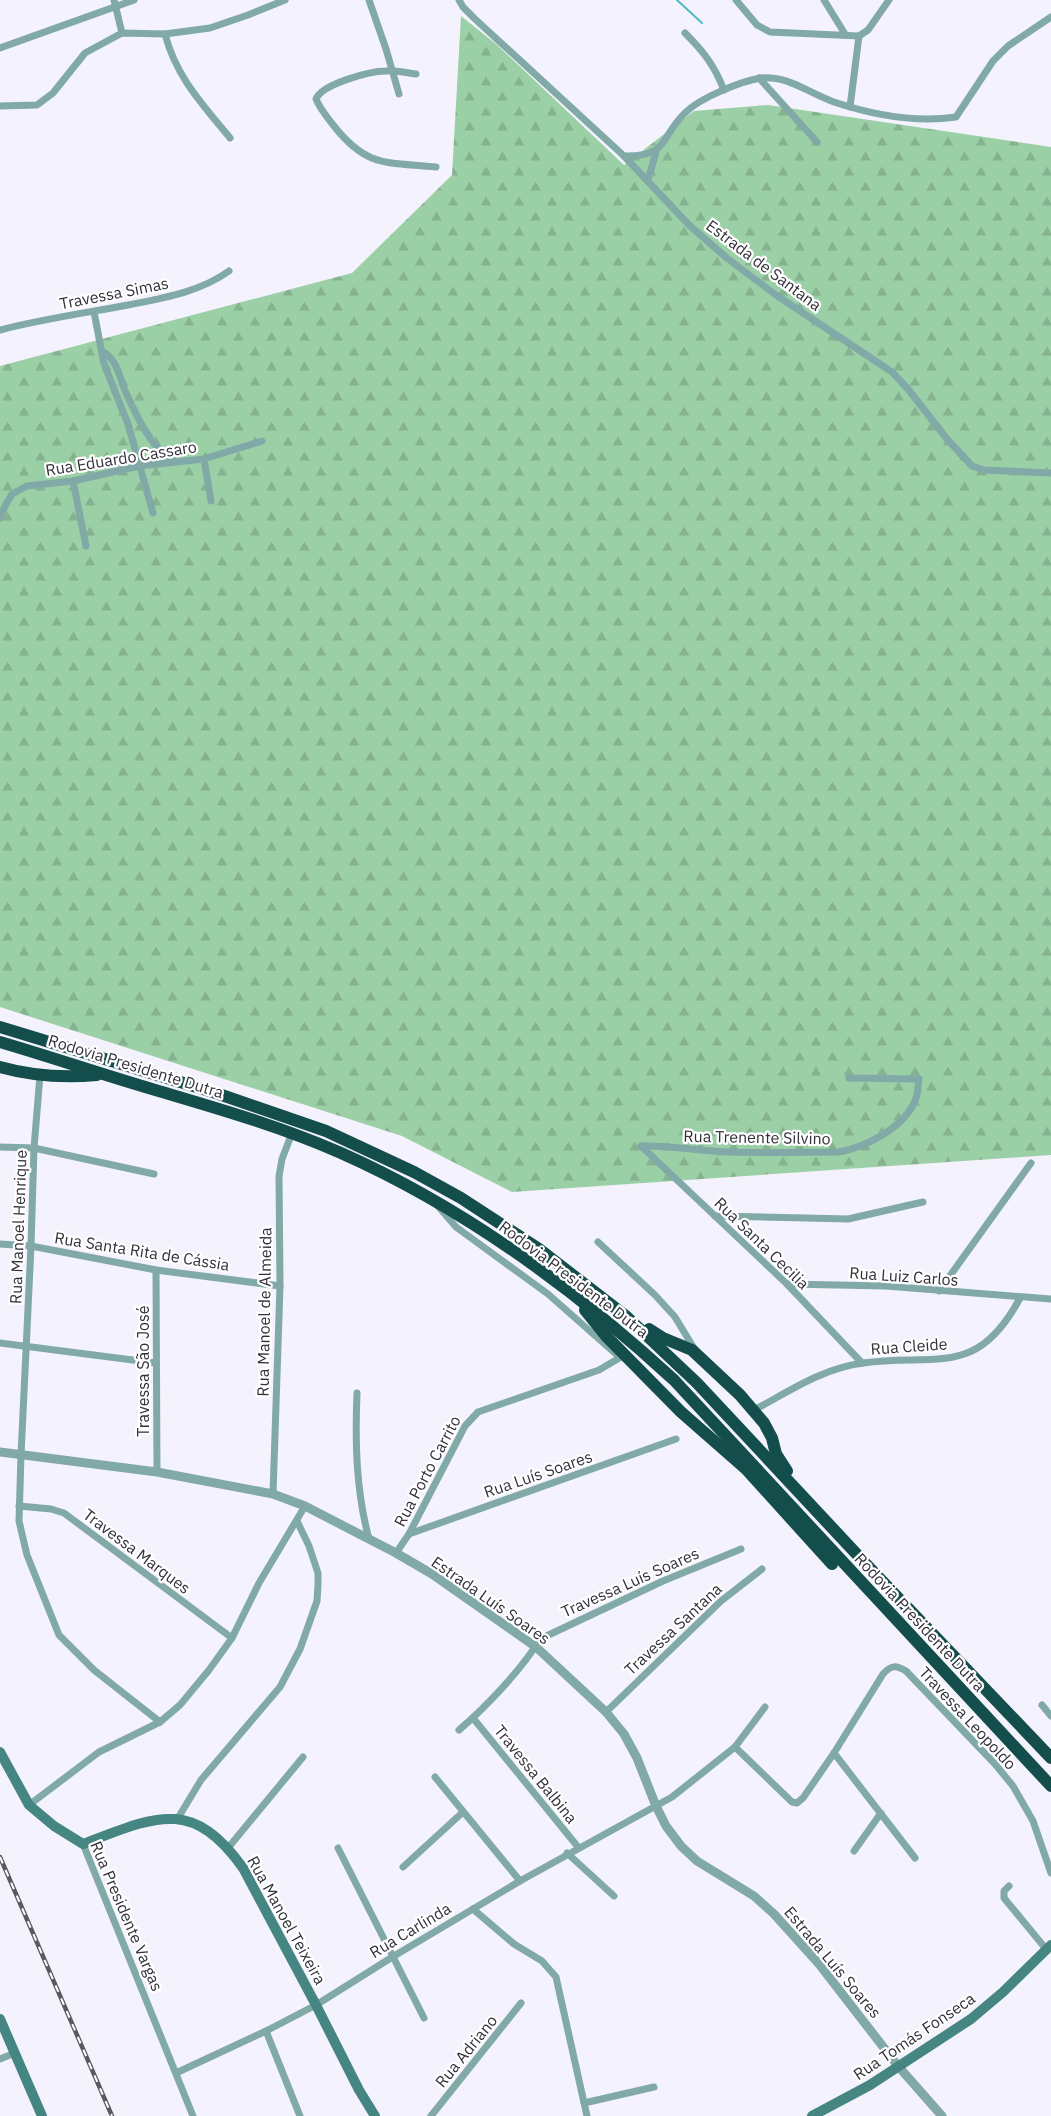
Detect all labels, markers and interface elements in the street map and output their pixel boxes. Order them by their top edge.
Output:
street label: Estrada de Santana [702,215,826,315]
street label: Travessa Simas [58,273,170,313]
street label: Rua Eduardo Cassaro [44,436,198,480]
street label: Rodovia Presidente Dutra [46,1030,226,1102]
street label: Rua Trenente Silvino [683,1126,831,1148]
street label: Rua Manoel Henrique [5,1149,31,1304]
street label: Rua Santa Cecilia [710,1193,814,1294]
street label: Rodovia Presidente Dutra [495,1216,653,1342]
street label: Rua Santa Rita de Cássia [53,1227,231,1275]
street label: Rua Manoel de Almeida [253,1227,275,1397]
street label: Rua Luiz Carlos [849,1262,959,1290]
street label: Travessa São José [133,1305,153,1437]
street label: Rua Cleide [870,1333,948,1359]
street label: Rua Porto Carrito [389,1412,465,1530]
street label: Rua Luís Soares [481,1446,595,1502]
street label: Travessa Marques [79,1504,195,1598]
street label: Travessa Luís Soares [558,1543,702,1621]
street label: Rodovia Presidente Dutra [851,1549,990,1696]
street label: Estrada Luís Soares [428,1552,554,1648]
street label: Travessa Santana [620,1579,726,1679]
street label: Travessa Leopoldo [915,1662,1021,1774]
street label: Travessa Balbina [490,1721,582,1828]
street label: Rua Presidente Vargas [86,1838,168,1994]
street label: Rua Manoel Teixeira [243,1852,331,1988]
street label: Rua Carlinda [366,1898,455,1962]
street label: Estrada Luís Soares [780,1902,886,2022]
street label: Rua Tomás Fonseca [849,1988,979,2084]
street label: Rua Adriano [431,2011,501,2091]

